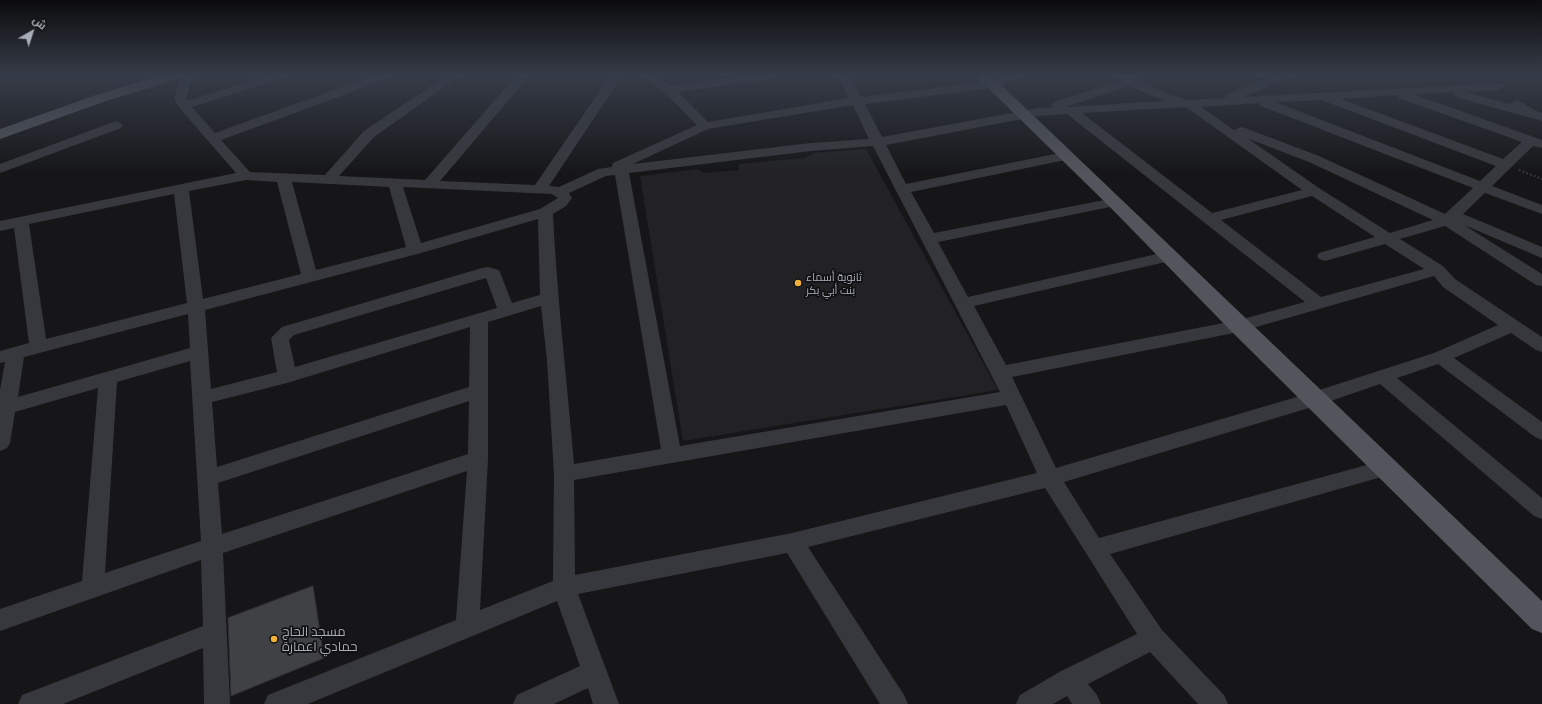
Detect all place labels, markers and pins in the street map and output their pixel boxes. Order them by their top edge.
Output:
place label: ثانوية أسماء بنت أبي بكر [806,270,862,296]
marker: ثانوية أسماء بنت أبي بكر [793,278,803,288]
place label: مسجد الحاج حمادي اعمارة [282,624,357,655]
marker: مسجد الحاج حمادي اعمارة [269,634,279,644]

